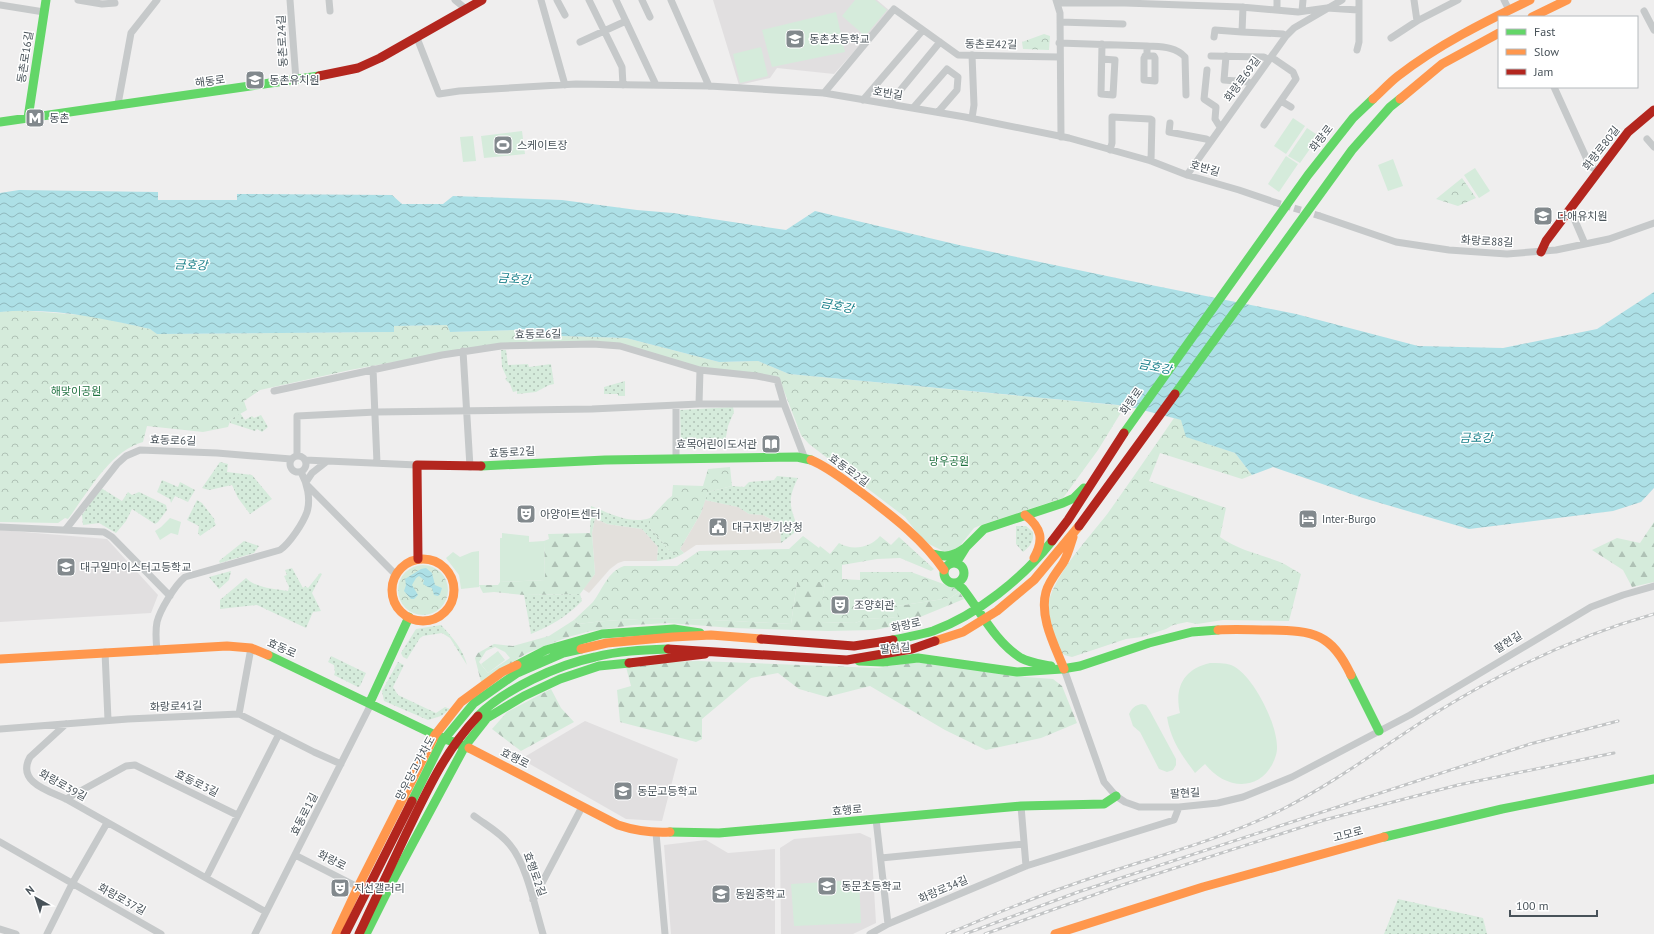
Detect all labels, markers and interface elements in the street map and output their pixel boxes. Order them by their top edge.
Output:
street label: 동촌로24길 [274,14,290,68]
legend [1498,16,1638,88]
text: Fast [1534,24,1555,39]
school or university icon: 동촌초등학교 [784,28,806,50]
street label: 동촌로16길 [14,30,36,84]
place label: 동촌초등학교 [809,32,870,46]
street label: 동촌로42길 [965,37,1017,51]
text: Slow [1534,44,1559,59]
street label: 화랑로69길 [1221,54,1263,104]
text: Jam [1533,64,1553,79]
school or university icon: 동촌유치원 [244,69,266,91]
street label: 해동로 [194,72,226,90]
place label: 동촌유치원 [269,73,320,87]
street label: 호반길 [872,84,904,102]
metro station icon: 동촌 [24,107,46,129]
place label: 동촌 [49,111,69,125]
street label: 화랑로 [1306,122,1336,154]
street label: 화랑로80길 [1579,123,1623,173]
sports icon: 스케이트장 [492,134,514,156]
place label: 스케이트장 [517,138,568,152]
street label: 호반길 [1188,157,1222,179]
school or university icon: 다애유치원 [1532,205,1554,227]
place label: 다애유치원 [1557,209,1608,223]
street label: 화랑로88길 [1460,233,1514,249]
water label: 금호강 [174,256,210,273]
water label: 금호강 [497,270,533,287]
water label: 금호강 [819,295,857,316]
street label: 효동로6길 [515,327,561,341]
water label: 금호강 [1137,356,1175,377]
park label: 해맞이공원 [51,384,101,398]
street label: 화랑로 [1117,385,1145,417]
water label: 금호강 [1459,430,1495,445]
street label: 효동로6길 [150,432,196,448]
library icon: 효목어린이도서관 [760,433,782,455]
place label: 효목어린이도서관 [676,437,757,451]
street label: 효동로2길 [488,444,536,460]
street label: 효동로2길 [826,451,872,489]
park label: 망우공원 [929,454,969,468]
theatre icon: 아양아트센터 [515,503,537,525]
place label: 아양아트센터 [540,507,601,521]
hotel icon: Inter-Burgo [1297,508,1319,530]
place label: Inter-Burgo [1322,512,1376,526]
public building icon: 대구지방기상청 [707,516,729,538]
place label: 대구지방기상청 [732,520,803,534]
school or university icon: 대구일마이스터고등학교 [55,556,77,578]
place label: 대구일마이스터고등학교 [80,560,191,574]
theatre icon: 조양회관 [829,594,851,616]
place label: 조양회관 [854,598,894,612]
street label: 화랑로 [890,615,922,635]
street label: 팔현길 [1491,628,1525,656]
street label: 효동로 [265,635,299,661]
street label: 팔현길 [879,640,911,656]
street label: 화랑로41길 [150,698,202,714]
street label: 망우당고가차도 [392,733,438,803]
street label: 효행로 [498,745,532,771]
street label: 화랑로39길 [37,766,89,804]
street label: 효동로3길 [173,767,221,799]
school or university icon: 동문고등학교 [612,780,634,802]
place label: 동문고등학교 [637,784,698,798]
street label: 팔현길 [1169,785,1201,801]
street label: 효동로1길 [287,790,321,838]
street label: 효행로 [831,802,863,818]
street label: 고모로 [1332,823,1364,845]
street label: 화랑로 [315,847,349,873]
street label: 효행로2길 [520,850,550,898]
street label: 화랑로34길 [916,872,970,906]
school or university icon: 동문초등학교 [816,875,838,897]
theatre icon: 지선갤러리 [329,877,351,899]
north arrow [16,878,56,918]
place label: 동문초등학교 [841,879,902,893]
street label: 화랑로37길 [96,880,148,918]
place label: 지선갤러리 [354,881,405,895]
text: N [22,883,37,898]
school or university icon: 동원중학교 [710,883,732,905]
place label: 동원중학교 [735,887,786,901]
scale bar [1510,892,1597,918]
text: 100 m [1516,898,1549,913]

